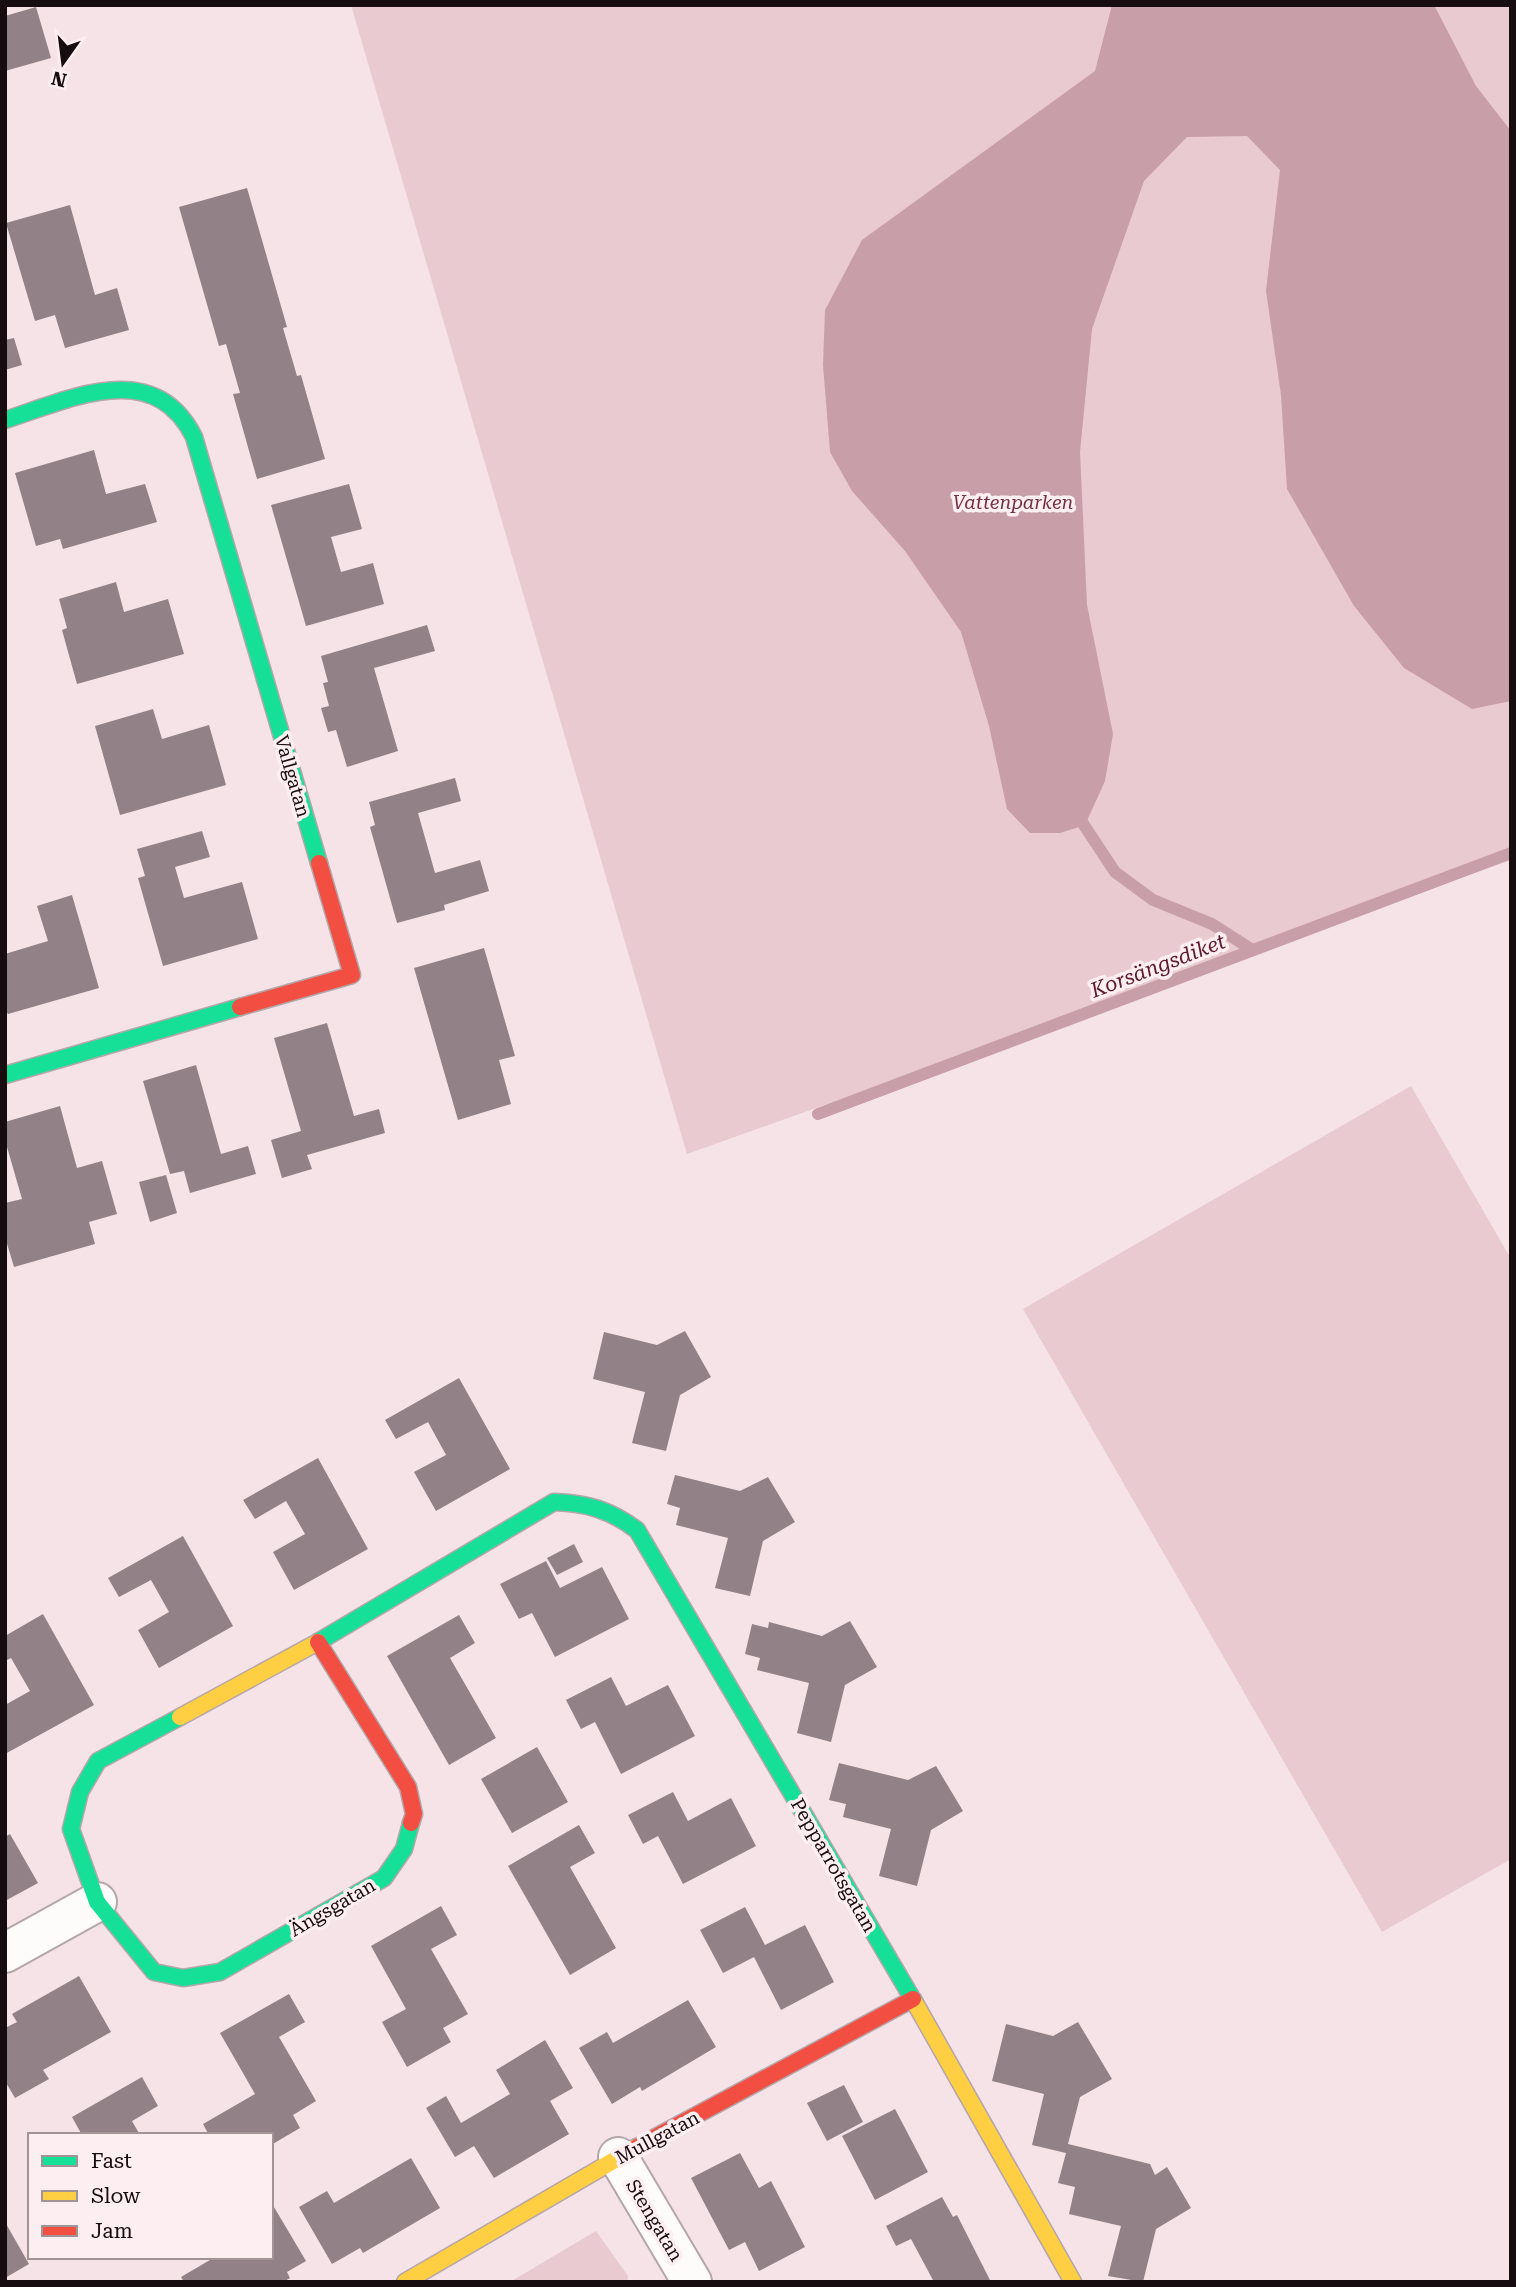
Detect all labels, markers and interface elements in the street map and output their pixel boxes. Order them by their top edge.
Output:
north arrow [28,28,98,98]
text: N [49,66,69,92]
park label: Vattenparken [953,491,1074,514]
street label: Vallgatan [270,732,315,820]
water label: Korsängsdiket [1086,929,1229,1003]
street label: Pepparrotsgatan [786,1794,881,1936]
street label: Ängsgatan [285,1874,379,1941]
street label: Mullgatan [611,2106,703,2169]
legend [28,2133,273,2259]
text: Fast [91,2149,132,2173]
street label: Stengatan [621,2175,688,2265]
text: Slow [91,2184,141,2208]
text: Jam [91,2219,133,2243]

